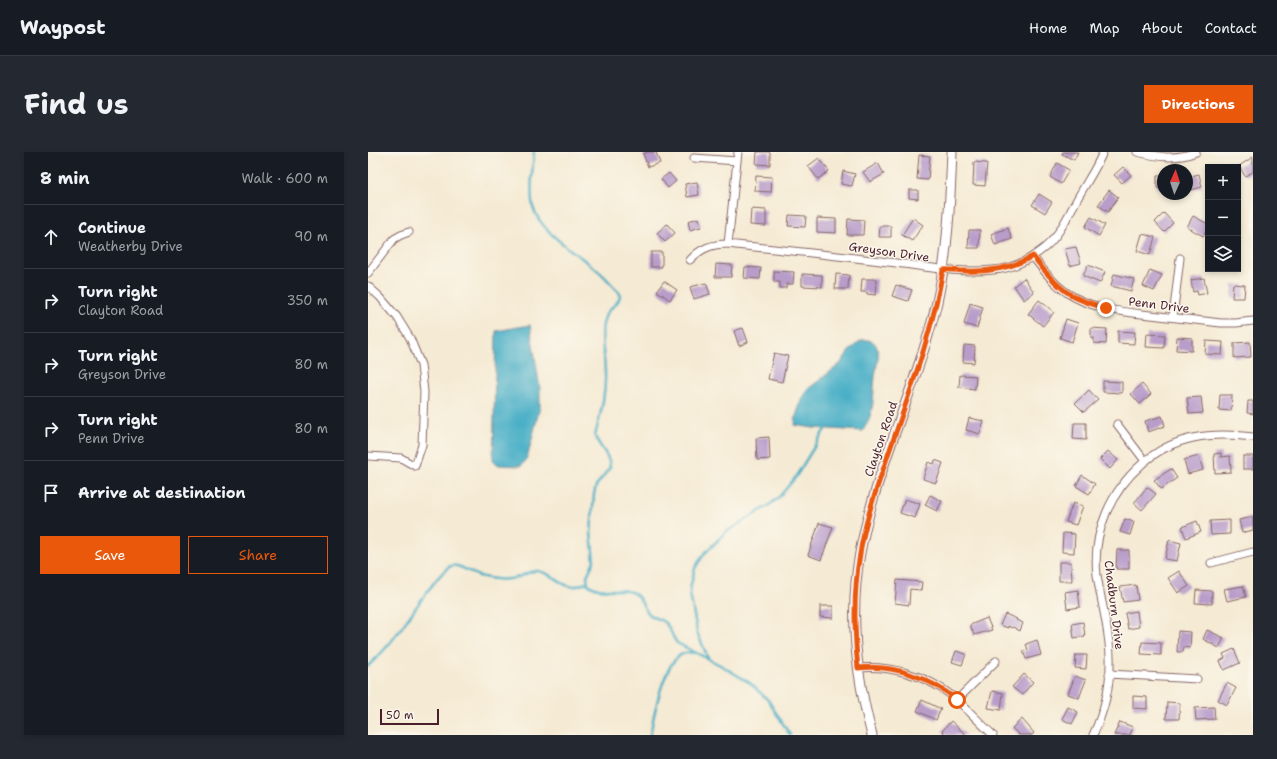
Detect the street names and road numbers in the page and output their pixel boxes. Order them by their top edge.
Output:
street label: Greyson Drive [848,238,931,266]
street label: Penn Drive [1128,293,1191,317]
street label: Clayton Road [861,399,901,479]
street label: Chadburn Drive [1101,560,1127,651]

